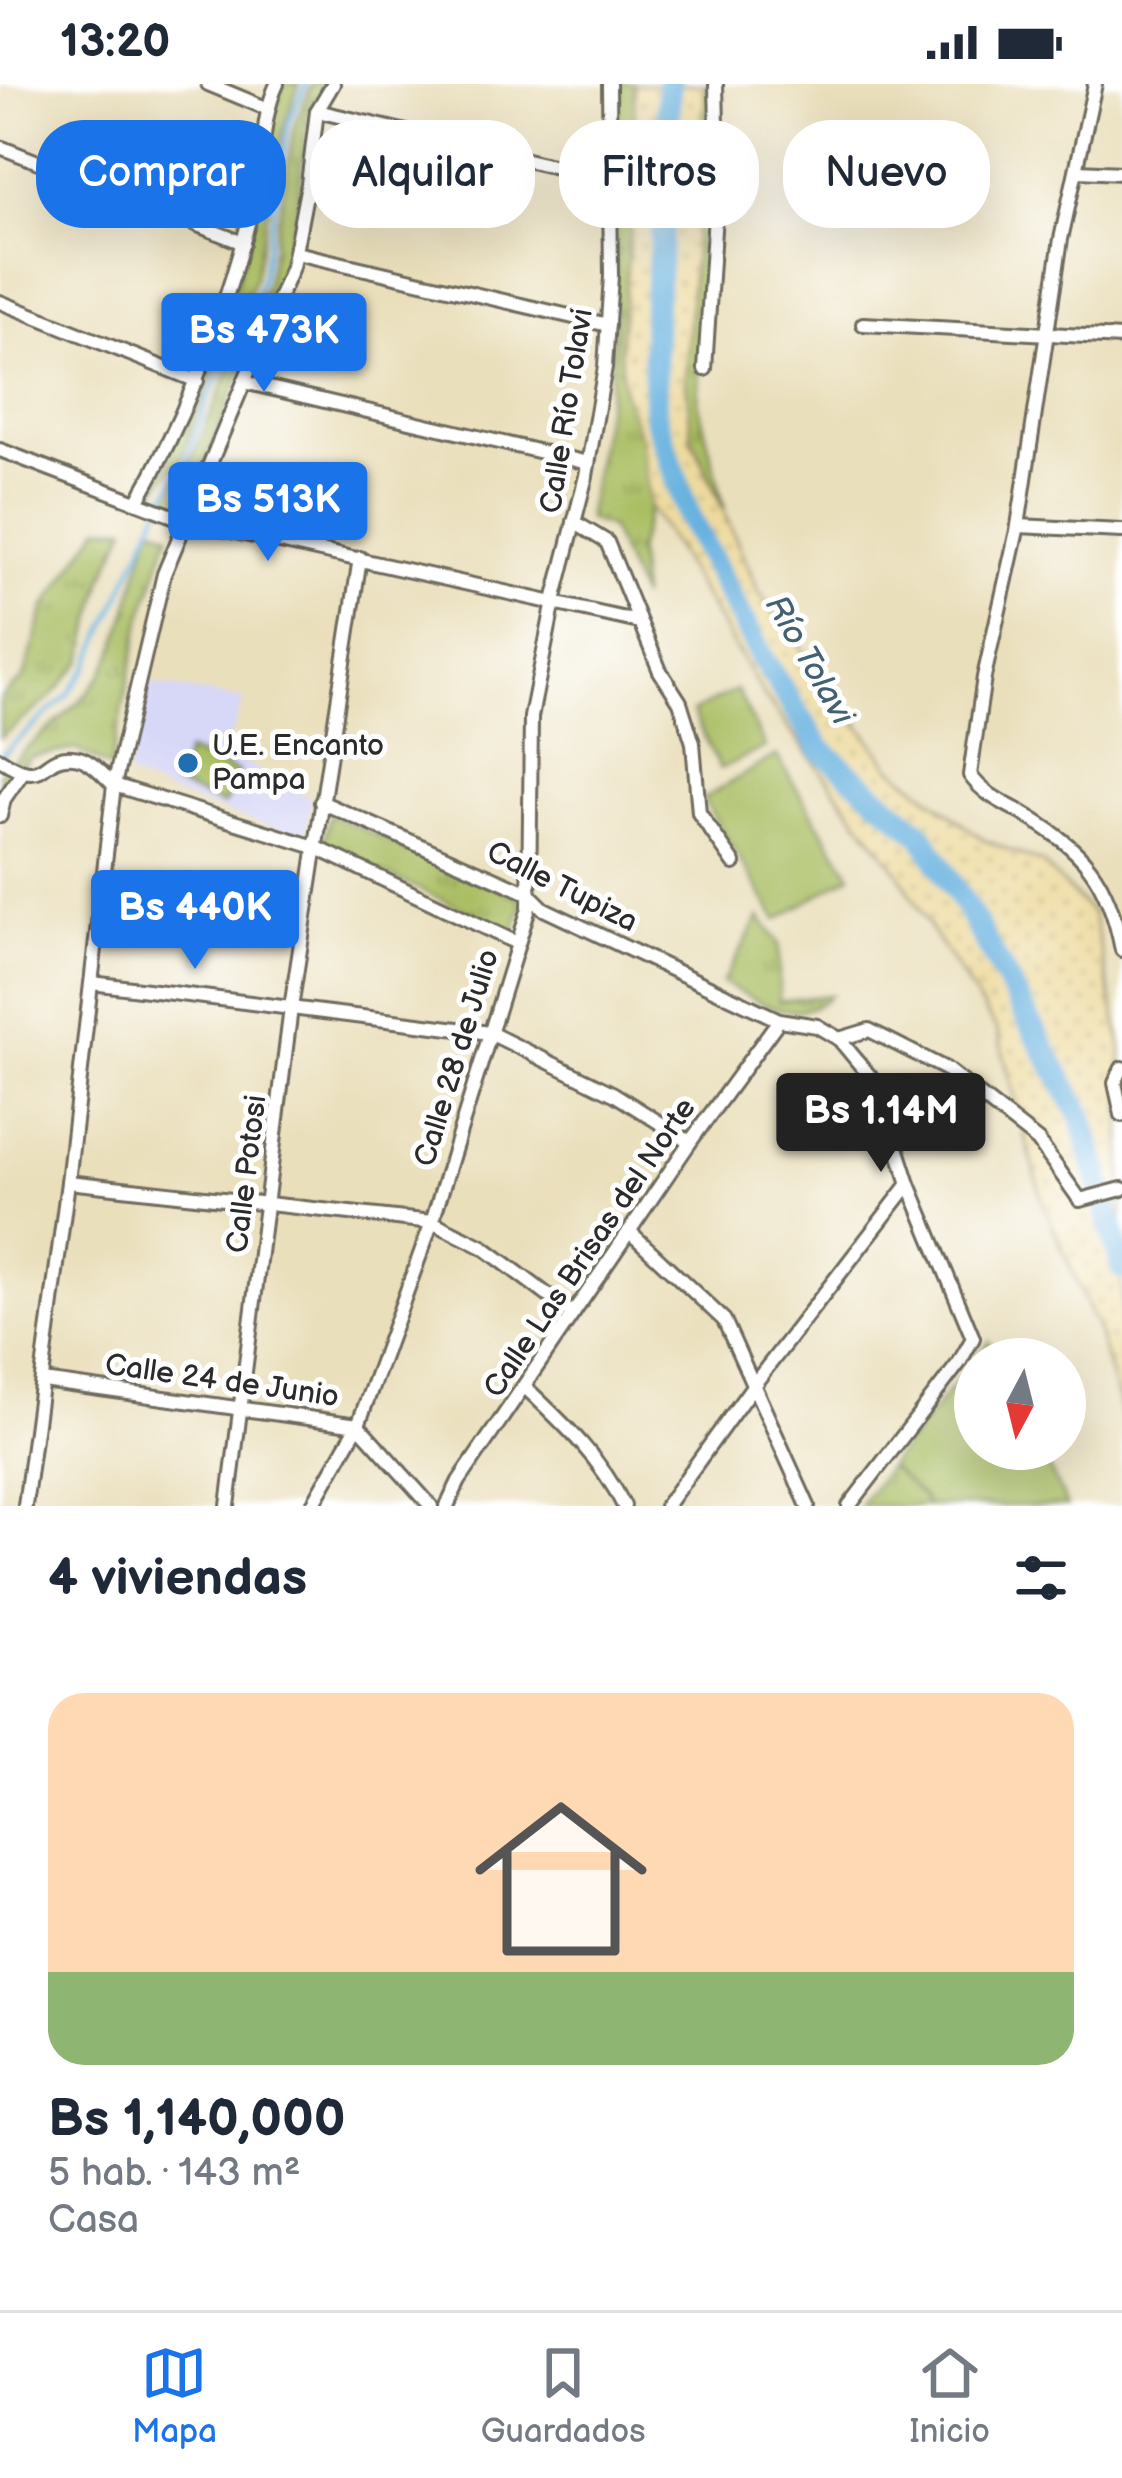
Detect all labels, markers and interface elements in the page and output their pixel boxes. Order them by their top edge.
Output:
text: 13:20 [60,15,170,70]
chip: Comprar [36,120,286,228]
chip: Alquilar [310,120,535,228]
chip: Filtros [559,120,759,228]
chip: Nuevo [783,120,990,228]
pin: Bs 473K [153,293,375,395]
street label: Calle Río Tolavi [533,306,601,516]
text: Bs 473K [188,308,340,355]
pin: Bs 513K [157,462,379,564]
text: Bs 513K [195,477,341,524]
water label: Río Tolavi [756,588,863,733]
place label: U.E. Encanto Pampa [212,728,384,798]
marker: U.E. Encanto Pampa [175,750,201,776]
street label: Calle Tupiza [481,834,643,940]
pin: Bs 440K [84,870,306,972]
text: Bs 440K [118,885,272,932]
street label: Calle 28 de Julio [407,945,507,1171]
pin: Bs 1.14M [757,1073,1005,1175]
text: Bs 1.14M [803,1088,959,1135]
street label: Calle Las Brisas del Norte [476,1091,704,1405]
street label: Calle Potosi [219,1093,275,1255]
north arrow [954,1338,1086,1470]
map controls [954,1338,1086,1470]
street label: Calle 24 de Junio [103,1347,341,1415]
icon: filters [1008,1545,1074,1611]
text: 4 viviendas [48,1548,307,1609]
icon: home [453,1771,669,1987]
text: Bs 1,140,000 [48,2089,346,2150]
text: 5 hab. · 143 m² [48,2150,301,2197]
text: Casa [48,2197,139,2244]
tab: Mapa [132,2340,217,2452]
tab: Guardados [481,2340,646,2452]
tab: Inicio [909,2340,990,2452]

